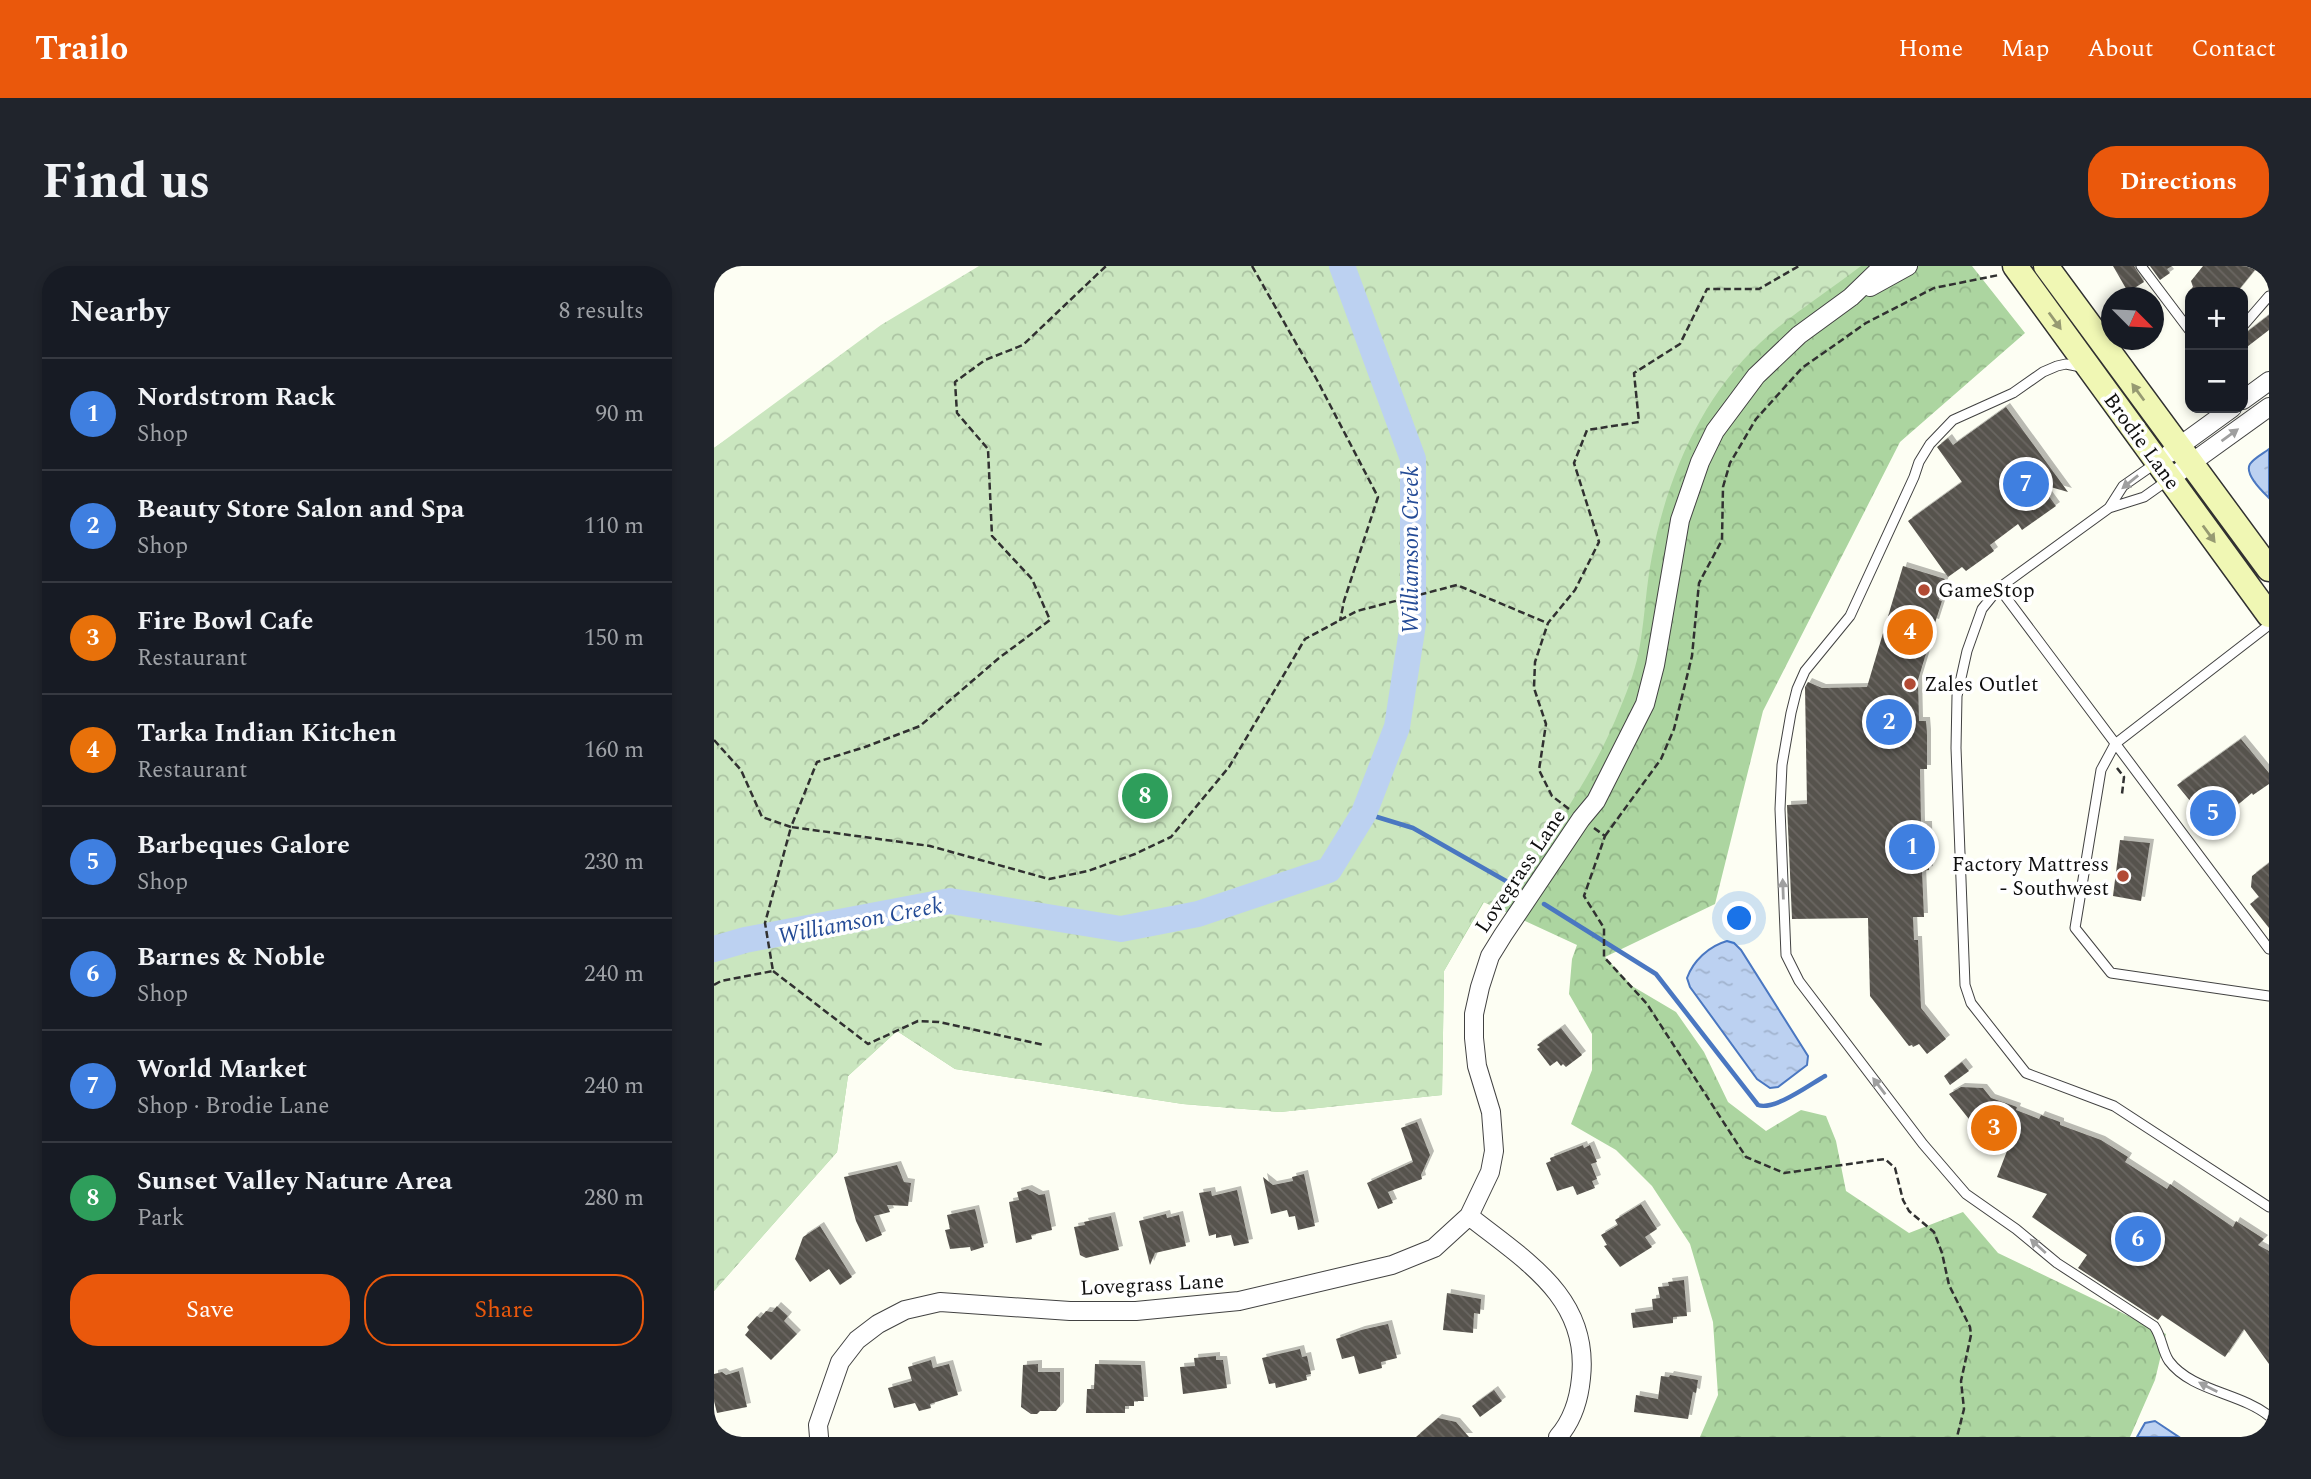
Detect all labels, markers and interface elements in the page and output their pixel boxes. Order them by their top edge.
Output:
text: Trailo [35,24,128,74]
text: Home [1898,31,1963,67]
text: Map [2001,31,2049,67]
text: About [2087,31,2153,67]
text: Contact [2191,31,2276,67]
text: Find us [42,145,210,220]
button: Directions [2088,146,2269,218]
north arrow [2101,287,2164,350]
map controls [2185,287,2248,413]
button: + [2185,287,2248,350]
text: Nearby [70,289,169,335]
text: 8 results [559,294,644,329]
one-way arrow [2048,312,2062,330]
button: − [2185,350,2248,413]
text: Nordstrom Rack [137,377,336,417]
one-way arrow [2132,383,2146,401]
street label: Brodie Lane [2095,386,2187,497]
text: 1 [87,397,99,432]
text: 90 m [595,397,644,432]
text: Shop [137,417,188,452]
one-way arrow [2221,428,2239,442]
pin: 7 [2003,458,2049,510]
water label: Williamson Creek [1394,466,1429,634]
one-way arrow [2122,475,2140,490]
text: Beauty Store Salon and Spa [137,489,464,529]
text: 2 [87,509,99,544]
text: 110 m [584,509,644,544]
one-way arrow [2202,525,2216,543]
text: Shop [137,529,188,564]
place label: GameStop [1938,575,2035,607]
marker: GameStop [1916,582,1932,598]
text: Fire Bowl Cafe [137,601,313,641]
pin: 4 [1887,606,1933,658]
text: 3 [87,621,99,656]
text: 150 m [584,621,644,656]
text: Restaurant [137,641,247,676]
place label: Zales Outlet [1924,669,2038,701]
marker: Zales Outlet [1902,676,1918,692]
pin: 2 [1866,696,1912,748]
text: Tarka Indian Kitchen [137,713,397,753]
text: 4 [87,733,99,768]
text: 160 m [584,733,644,768]
text: Restaurant [137,753,247,788]
pin: 8 [1122,770,1168,822]
pin: 5 [2190,787,2236,839]
street label: Lovegrass Lane [1467,803,1574,940]
pin: 1 [1889,821,1935,873]
text: Barbeques Galore [137,825,350,865]
text: 5 [87,845,99,880]
text: 230 m [584,845,644,880]
place label: Factory Mattress - Southwest [1952,849,2109,905]
text: Shop [137,865,188,900]
marker: Factory Mattress - Southwest [2115,868,2131,884]
one-way arrow [1778,878,1789,900]
water label: Williamson Creek [775,888,946,955]
your location [1722,901,1756,935]
text: Barnes & Noble [137,937,325,977]
text: 6 [87,957,99,992]
text: 240 m [584,957,644,992]
text: Shop [137,977,188,1012]
text: World Market [137,1049,307,1089]
text: 7 [87,1069,99,1104]
text: 240 m [584,1069,644,1104]
one-way arrow [1872,1077,1886,1095]
text: Shop · Brodie Lane [137,1089,329,1124]
pin: 3 [1971,1102,2017,1154]
text: Sunset Valley Nature Area [137,1161,452,1201]
text: 8 [87,1181,99,1216]
text: 280 m [584,1181,644,1216]
text: Park [137,1201,184,1236]
pin: 6 [2115,1213,2161,1265]
one-way arrow [2029,1239,2046,1254]
street label: Lovegrass Lane [1079,1265,1225,1305]
button: Save [70,1274,350,1346]
button: Share [364,1274,644,1346]
one-way arrow [2198,1381,2218,1392]

